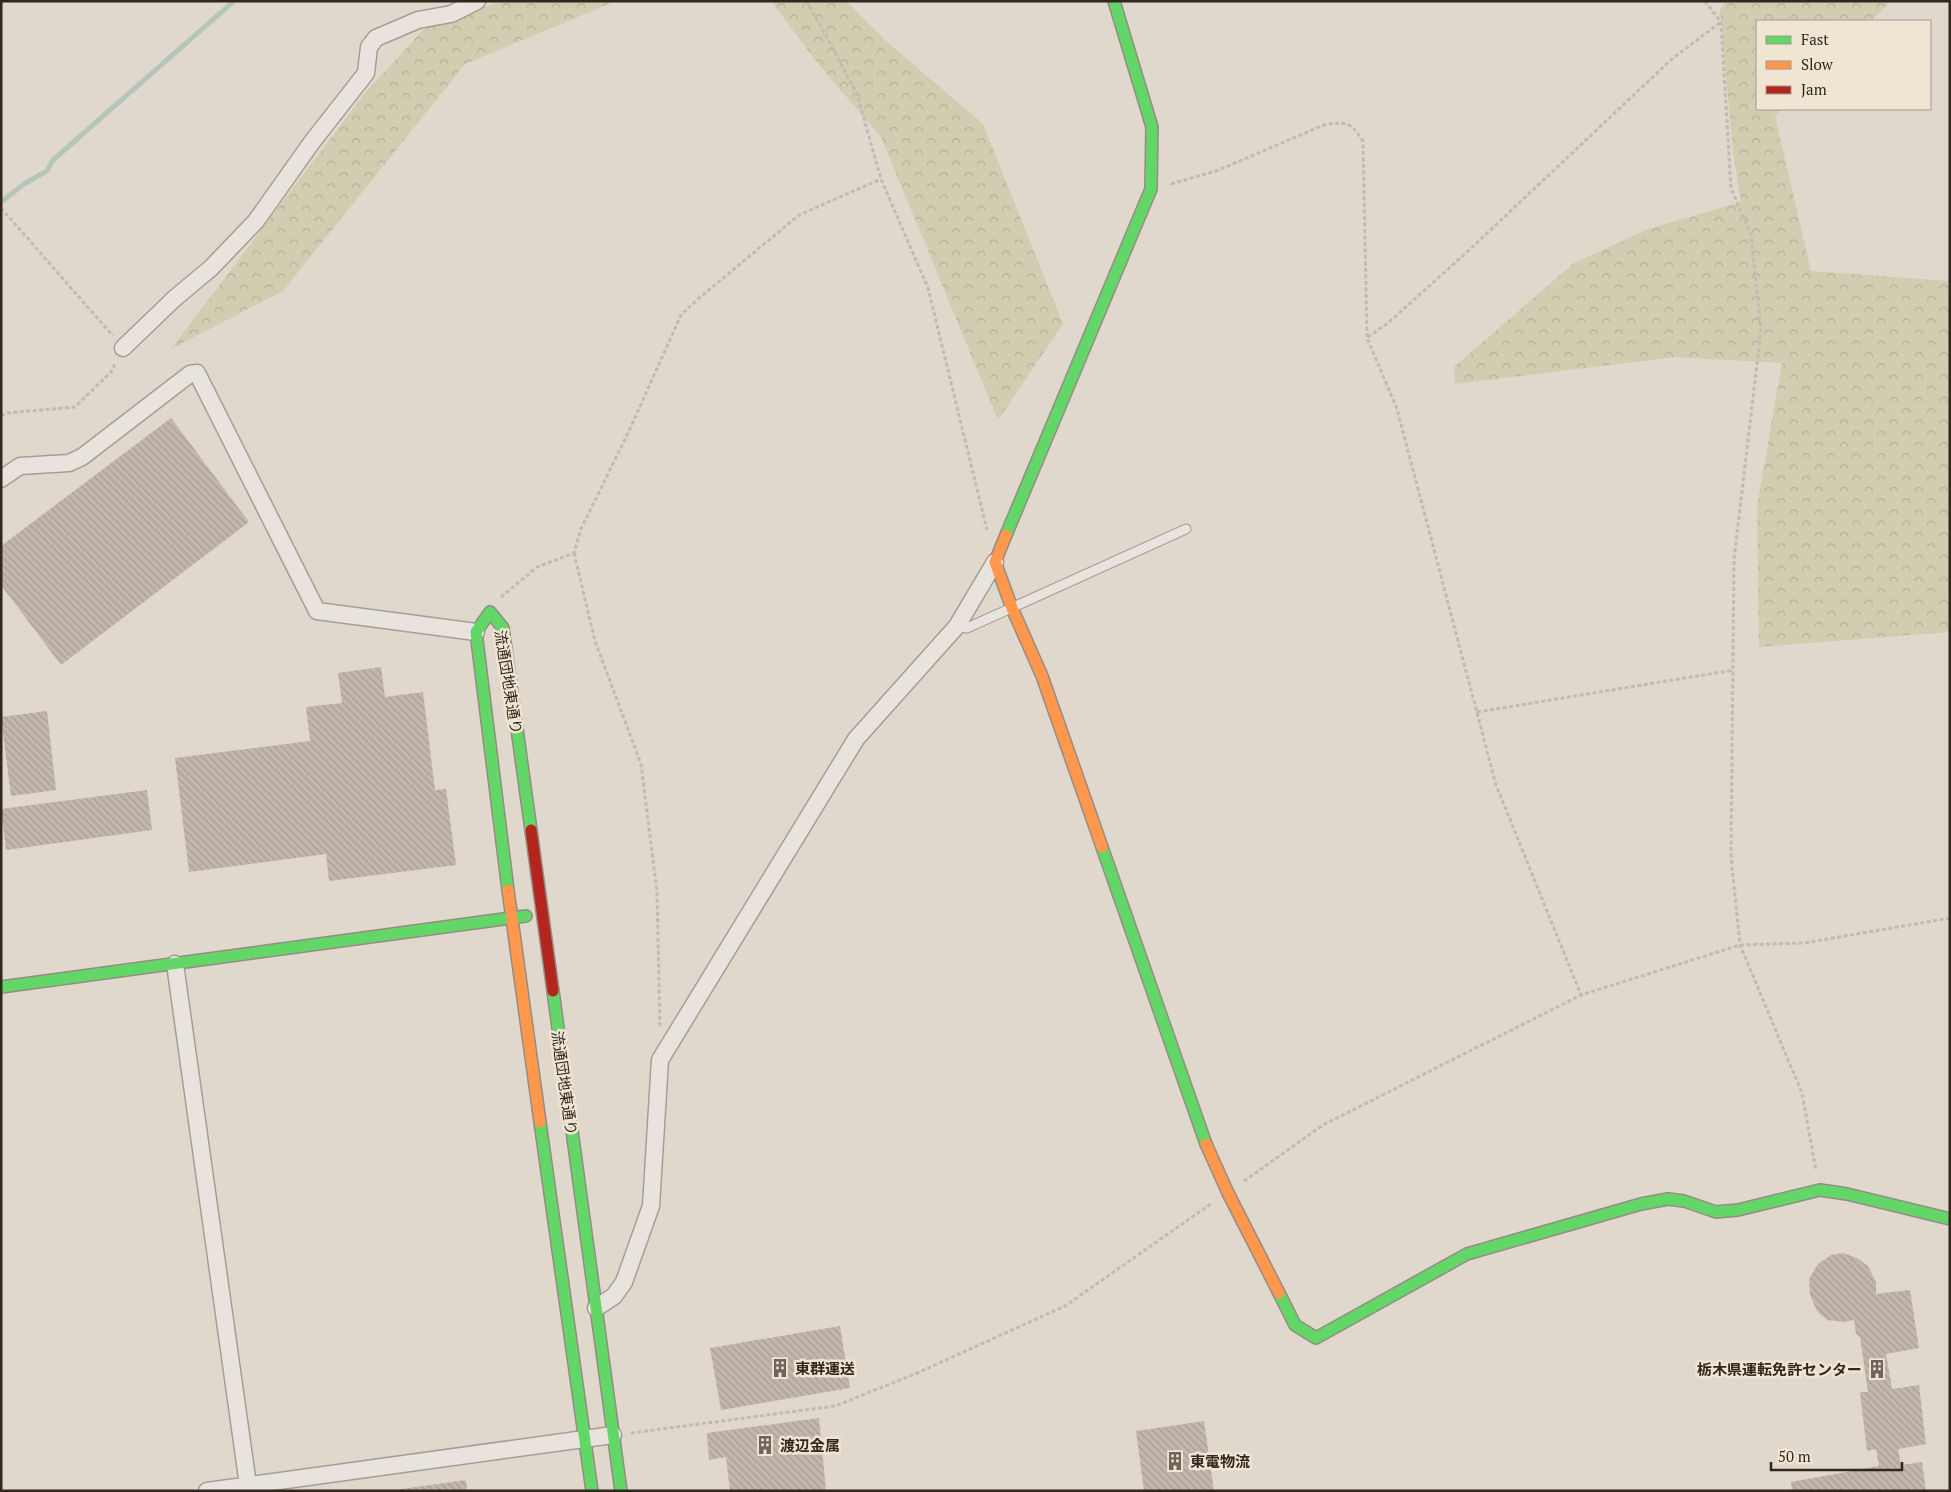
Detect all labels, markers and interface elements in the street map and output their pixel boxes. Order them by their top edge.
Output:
legend [1756,20,1931,110]
text: Fast [1801,29,1829,49]
text: Slow [1801,54,1834,74]
text: Jam [1801,79,1827,99]
street label: 流通団地東通り [491,629,527,735]
street label: 流通団地東通り [548,1030,582,1136]
building icon: 東群運送 [769,1357,791,1379]
place label: 東群運送 [795,1358,855,1378]
building icon: 栃木県運転免許センター [1866,1358,1888,1380]
place label: 栃木県運転免許センター [1697,1359,1862,1379]
building icon: 渡辺金属 [754,1434,776,1456]
place label: 渡辺金属 [780,1435,840,1455]
scale bar [1771,1440,1902,1472]
text: 50 m [1778,1446,1811,1466]
building icon: 東電物流 [1164,1450,1186,1472]
place label: 東電物流 [1190,1451,1250,1471]

